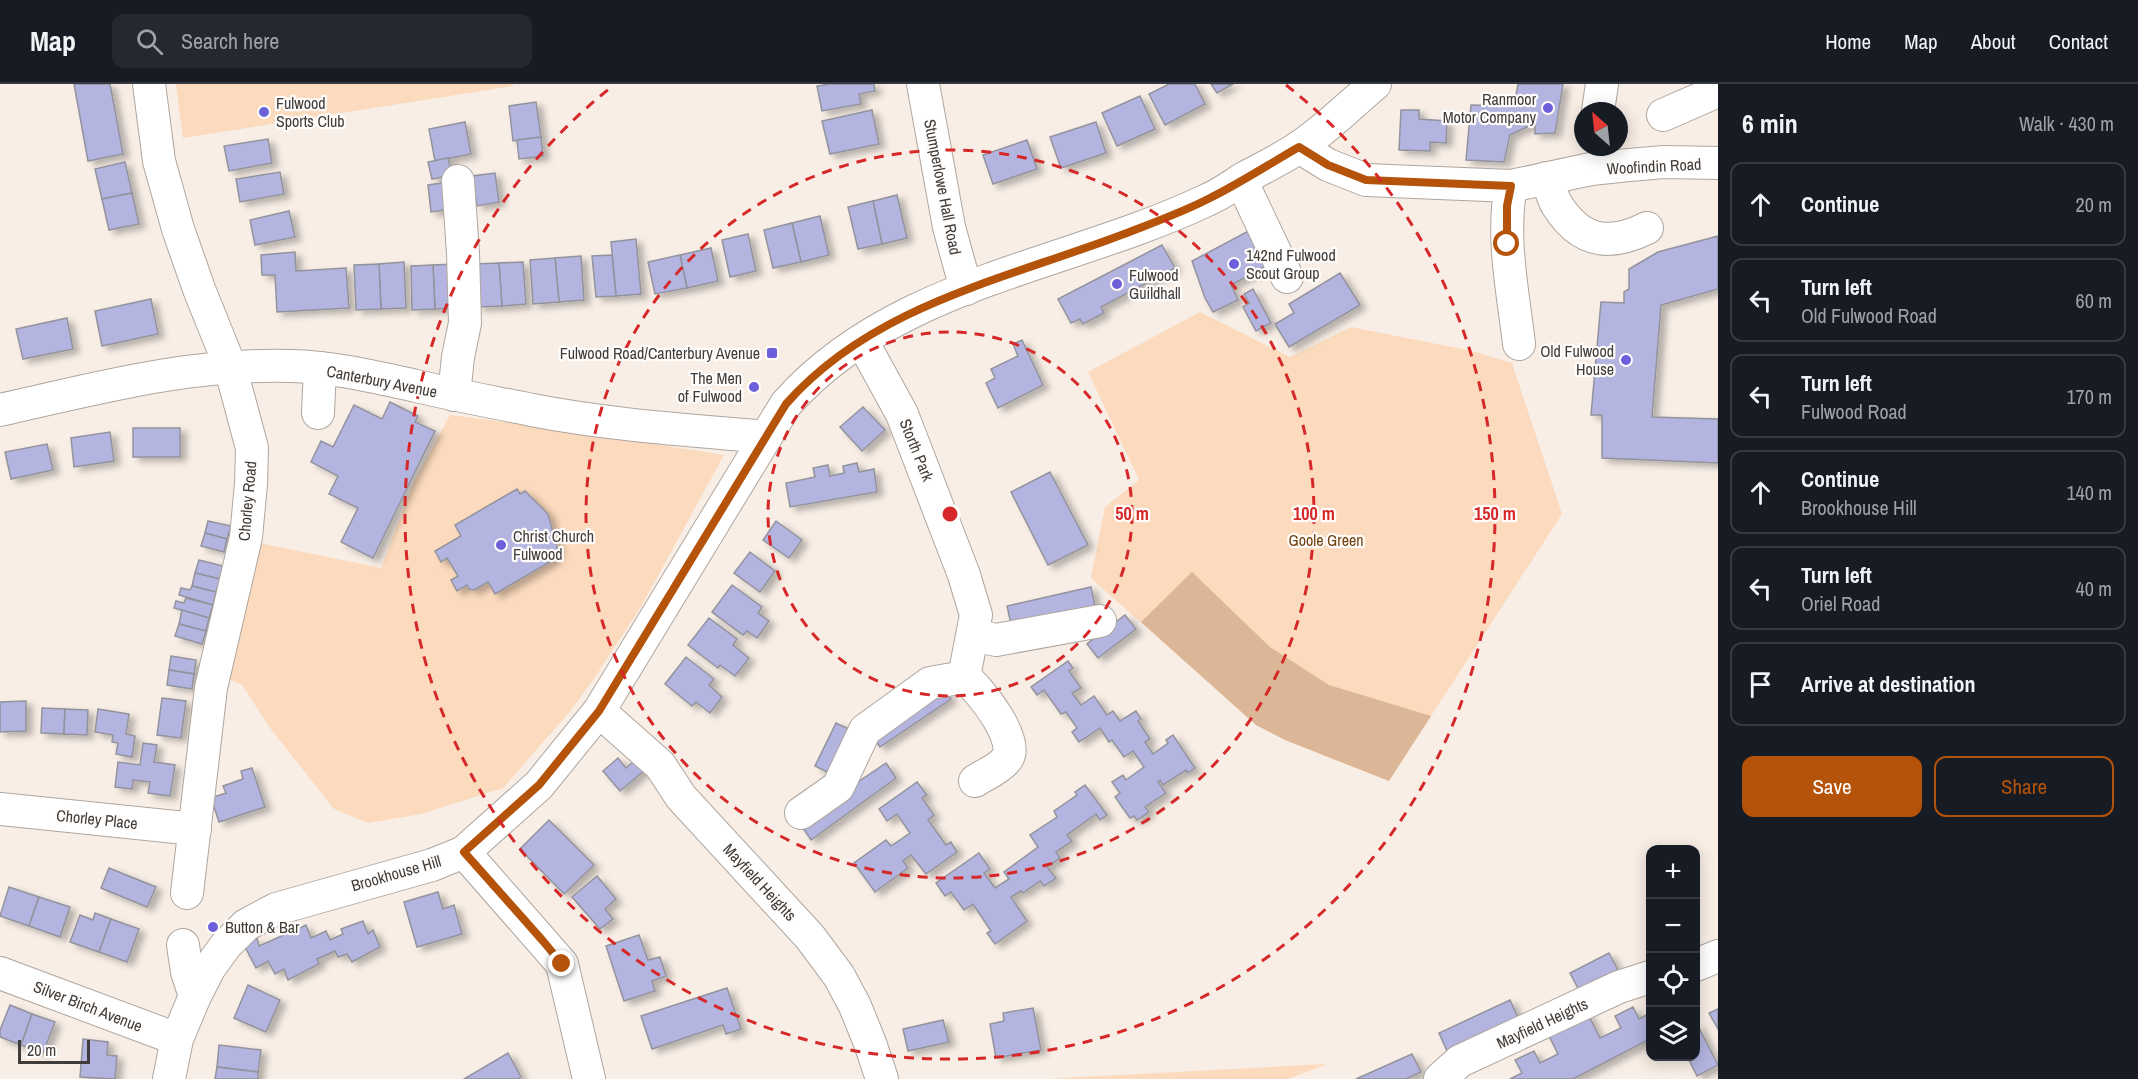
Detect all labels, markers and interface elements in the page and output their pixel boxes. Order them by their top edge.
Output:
search box [112,14,532,68]
text: Map [30,22,76,60]
icon: search [133,25,166,58]
text: Search here [181,26,279,56]
text: Home [1825,27,1871,56]
text: Map [1904,27,1938,56]
text: About [1971,27,2016,56]
text: Contact [2049,27,2108,56]
place label: Ranmoor Motor Company [1443,88,1537,128]
place label: Fulwood Sports Club [276,92,345,132]
marker: Ranmoor Motor Company [1541,101,1555,115]
north arrow [1574,102,1628,156]
marker: Fulwood Sports Club [257,105,271,119]
text: 6 min [1742,106,1798,141]
text: Walk · 430 m [2019,110,2114,137]
street label: Stumperlowe Hall Road [919,117,967,257]
street label: Woofindin Road [1606,153,1702,179]
icon: ahead [1744,188,1777,221]
text: Continue [1801,189,1879,219]
text: 20 m [2076,191,2112,218]
route start [1493,230,1519,256]
place label: 142nd Fulwood Scout Group [1246,244,1336,284]
marker: 142nd Fulwood Scout Group [1227,257,1241,271]
place label: Fulwood Guildhall [1129,264,1181,304]
text: Turn left [1801,272,1872,302]
marker: Fulwood Guildhall [1110,277,1124,291]
icon: left [1744,284,1777,317]
text: 60 m [2076,287,2112,314]
text: Old Fulwood Road [1801,302,1937,329]
place label: Old Fulwood House [1540,340,1614,380]
place label: Fulwood Road/Canterbury Avenue [560,342,760,364]
marker: Fulwood Road/Canterbury Avenue [765,346,779,360]
marker: Old Fulwood House [1619,353,1633,367]
street label: Canterbury Avenue [325,360,439,402]
place label: The Men of Fulwood [678,367,742,407]
text: Turn left [1801,368,1872,398]
marker: The Men of Fulwood [747,380,761,394]
icon: left [1744,380,1777,413]
text: 170 m [2066,383,2112,410]
text: Fulwood Road [1801,398,1907,425]
street label: Storth Park [895,415,940,485]
street label: Chorley Road [233,460,261,542]
text: Continue [1801,464,1879,494]
icon: ahead [1744,476,1777,509]
text: 140 m [2066,479,2112,506]
text: Brookhouse Hill [1801,494,1917,521]
text: 50 m [1115,501,1149,526]
text: 100 m [1293,501,1335,526]
text: 150 m [1474,501,1516,526]
centre of rings [940,504,960,524]
place label: Christ Church Fulwood [513,525,594,565]
park label: Goole Green [1288,529,1364,551]
marker: Christ Church Fulwood [494,538,508,552]
text: Turn left [1801,560,1872,590]
icon: left [1744,572,1777,605]
text: 40 m [2076,575,2112,602]
text: Oriel Road [1801,590,1880,617]
icon: arrive [1744,668,1777,701]
text: Arrive at destination [1801,669,1975,699]
button: Save [1742,756,1922,817]
button: Share [1934,756,2114,817]
street label: Chorley Place [55,804,139,834]
street label: Mayfield Heights [718,838,802,926]
map controls [1646,845,1700,1061]
button: + [1646,845,1700,899]
street label: Brookhouse Hill [348,850,444,896]
button: − [1646,899,1700,953]
place label: Button & Bar [225,916,300,938]
marker: Button & Bar [206,920,220,934]
route end [548,950,574,976]
button: locate [1646,953,1700,1007]
street label: Silver Birch Avenue [30,975,146,1037]
street label: Mayfield Heights [1493,992,1591,1054]
button: layers [1646,1007,1700,1061]
scale bar [18,1037,90,1064]
text: 20 m [27,1039,56,1061]

